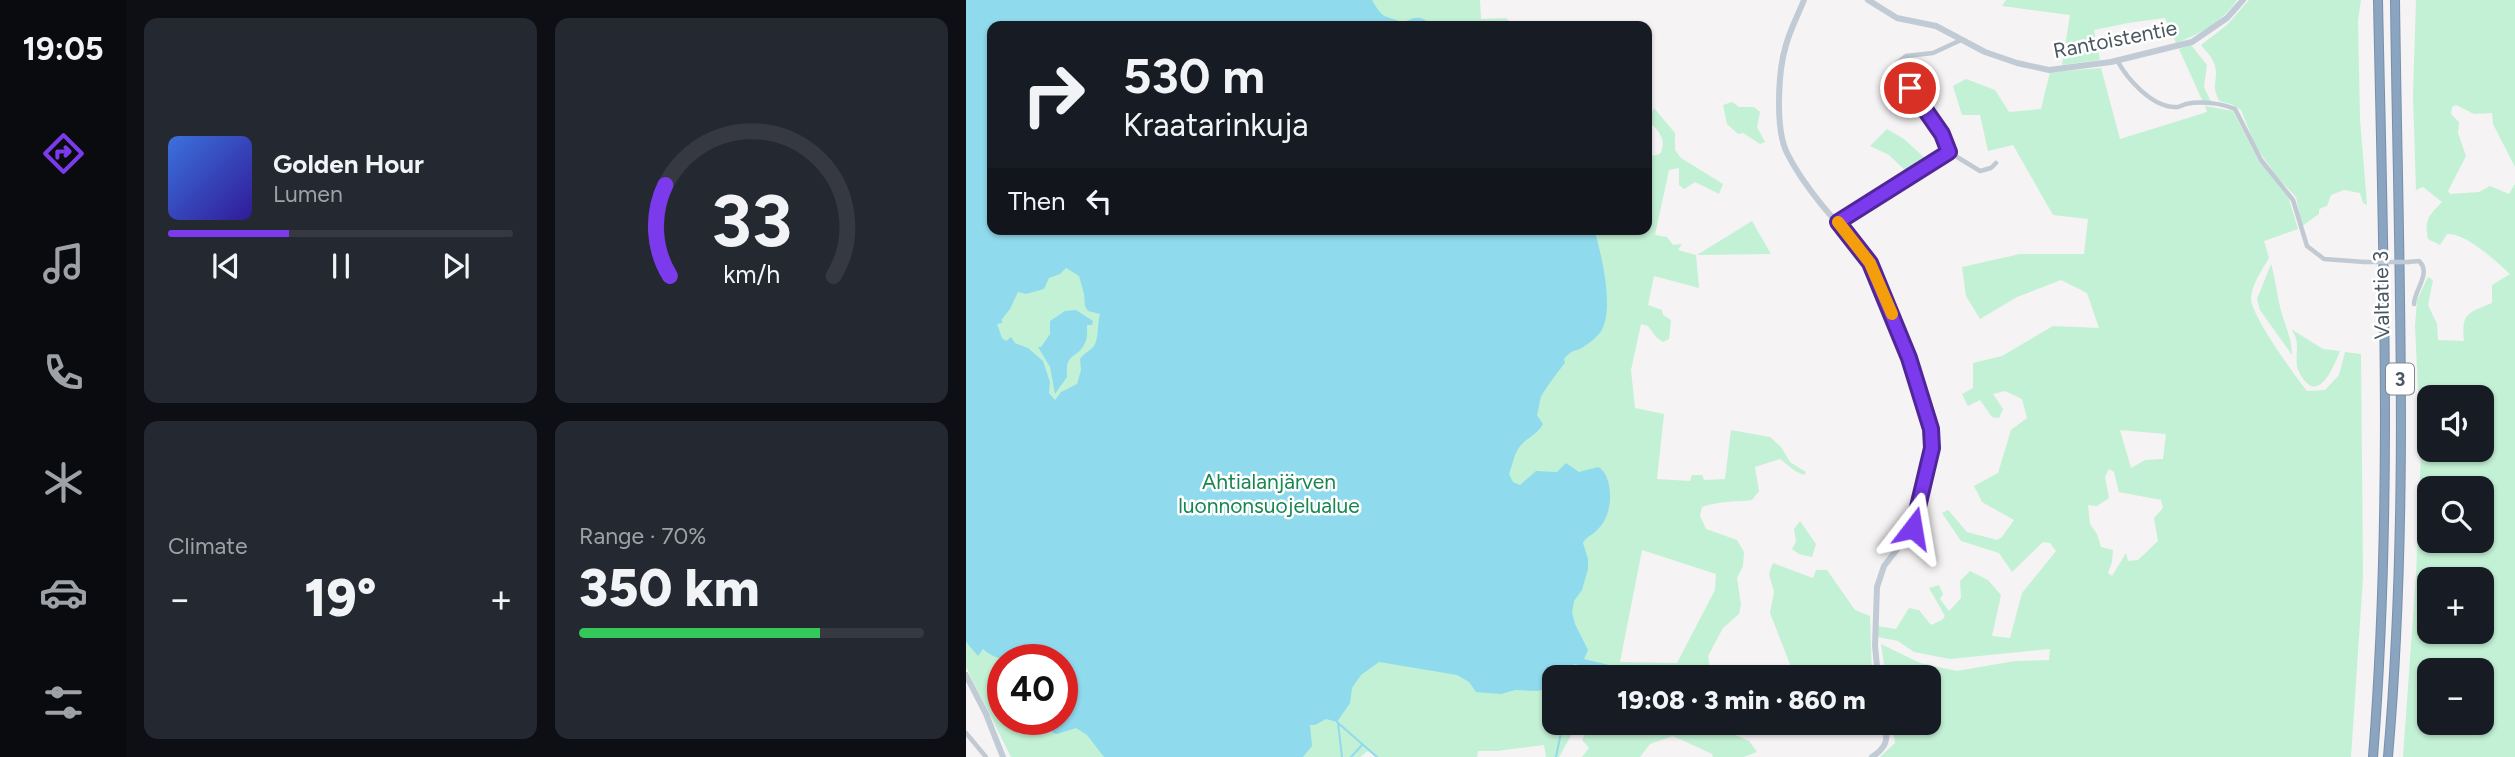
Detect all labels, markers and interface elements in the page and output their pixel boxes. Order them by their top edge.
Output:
street label: Rantoistentie [2051,15,2179,63]
text: 19:05 [22,30,104,68]
text: 530 m [1123,46,1265,105]
icon: right [1008,49,1099,140]
pin [1880,58,1940,118]
icon: arrive [1891,69,1929,107]
text: Kraatarinkuja [1123,106,1309,144]
icon: directions [39,129,88,178]
text: Golden Hour [273,148,424,180]
text: 33 [711,178,792,265]
text: Lumen [273,180,343,208]
icon: left [1080,182,1118,220]
text: Then [1008,185,1066,217]
icon: music [39,239,88,288]
icon: previous [207,247,245,285]
icon: pause [322,247,360,285]
icon: next [437,247,475,285]
street label: Valtatie 3 [2368,251,2394,339]
text: km/h [723,259,780,289]
icon: phone [39,348,88,397]
road number: 3 [2386,364,2414,394]
map controls [2417,385,2494,735]
button: sound [2417,385,2494,462]
icon: climate [39,458,88,507]
park label: Ahtialanjärven luonnonsuojelualue [1178,469,1360,518]
button: search [2417,476,2494,553]
position arrow [1876,491,1950,565]
text: Range · 70% [579,522,706,550]
text: Climate [168,532,247,560]
text: 350 km [579,557,760,619]
text: 19° [304,567,377,629]
button: + [2417,567,2494,644]
icon: car [39,568,88,617]
text: − [168,576,192,622]
text: + [489,576,513,622]
speed limit sign: 40 [987,644,1078,735]
button: − [2417,658,2494,735]
icon: filters [39,678,88,727]
text: 19:08 · 3 min · 860 m [1617,684,1866,716]

